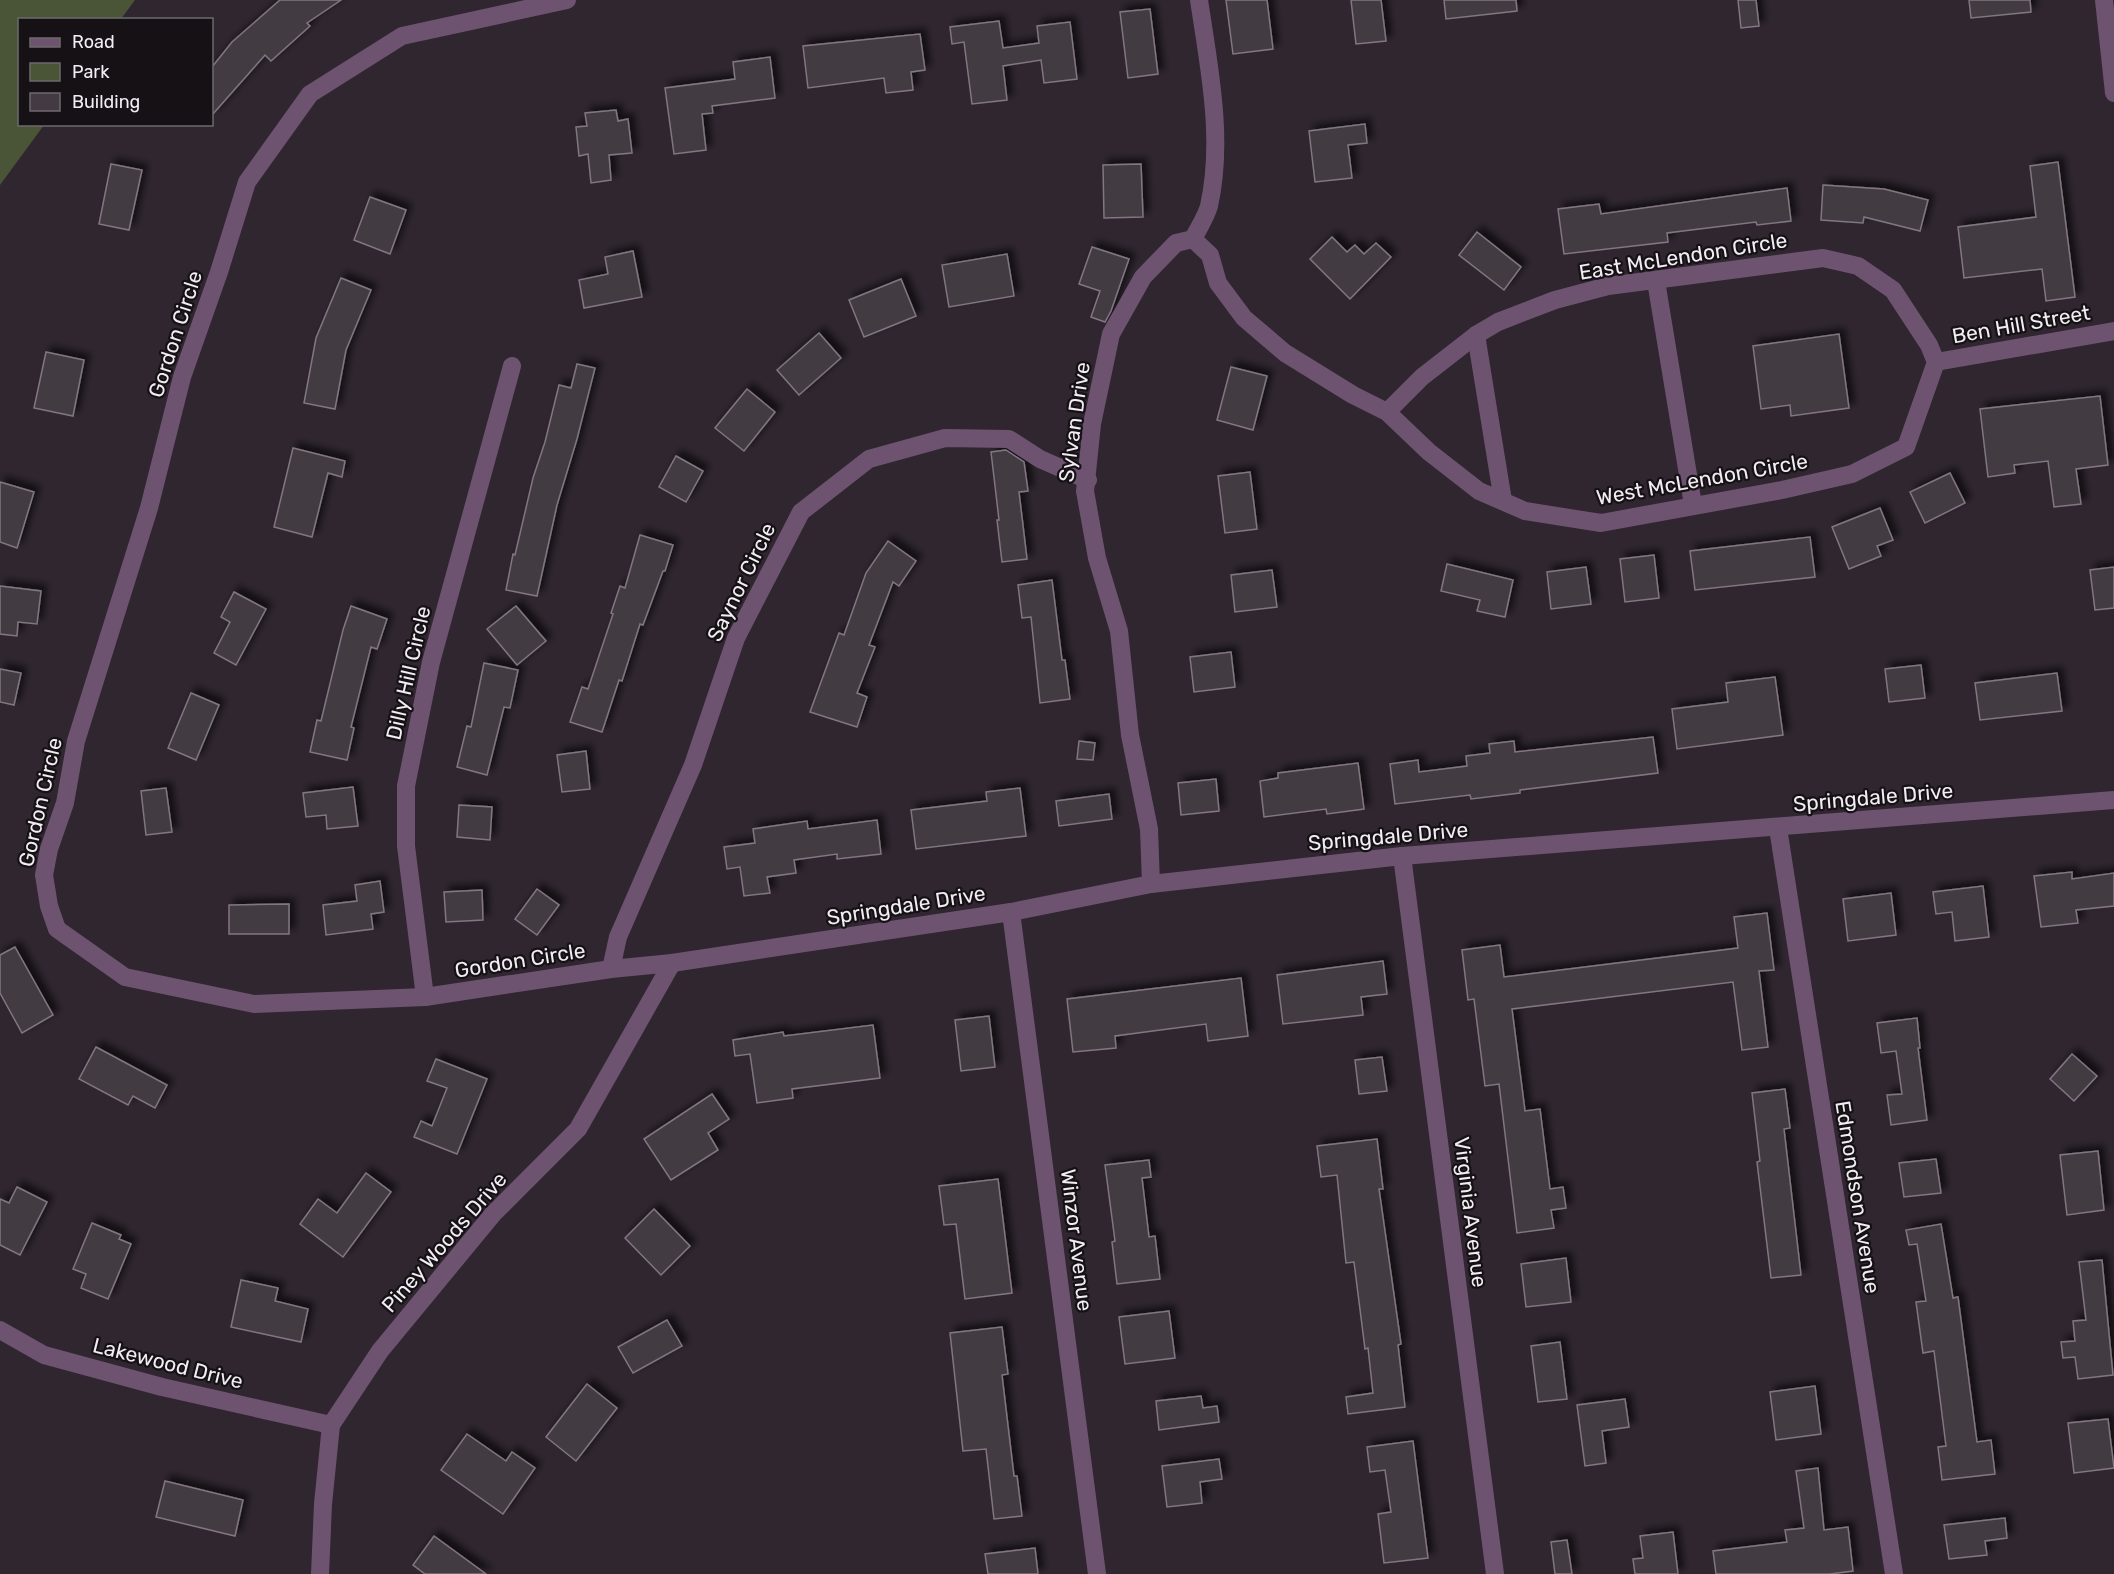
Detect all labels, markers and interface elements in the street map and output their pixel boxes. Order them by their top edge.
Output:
legend [18,18,213,126]
text: Road [72,31,115,53]
text: Park [72,61,110,83]
text: Building [72,91,140,113]
street label: East McLendon Circle [1577,227,1789,285]
street label: Gordon Circle [143,267,207,401]
street label: Ben Hill Street [1950,300,2092,348]
street label: Sylvan Drive [1053,360,1095,484]
street label: West McLendon Circle [1594,448,1810,510]
street label: Saynor Circle [702,519,780,645]
street label: Dilly Hill Circle [380,604,436,742]
street label: Gordon Circle [13,735,67,869]
street label: Springdale Drive [1792,778,1954,816]
street label: Springdale Drive [1307,817,1469,855]
street label: Springdale Drive [825,880,987,930]
street label: Gordon Circle [453,937,587,983]
street label: Edmondson Avenue [1830,1099,1886,1295]
street label: Virginia Avenue [1449,1135,1493,1289]
street label: Piney Woods Drive [376,1167,512,1317]
street label: Winzor Avenue [1056,1168,1098,1312]
street label: Lakewood Drive [90,1332,246,1394]

